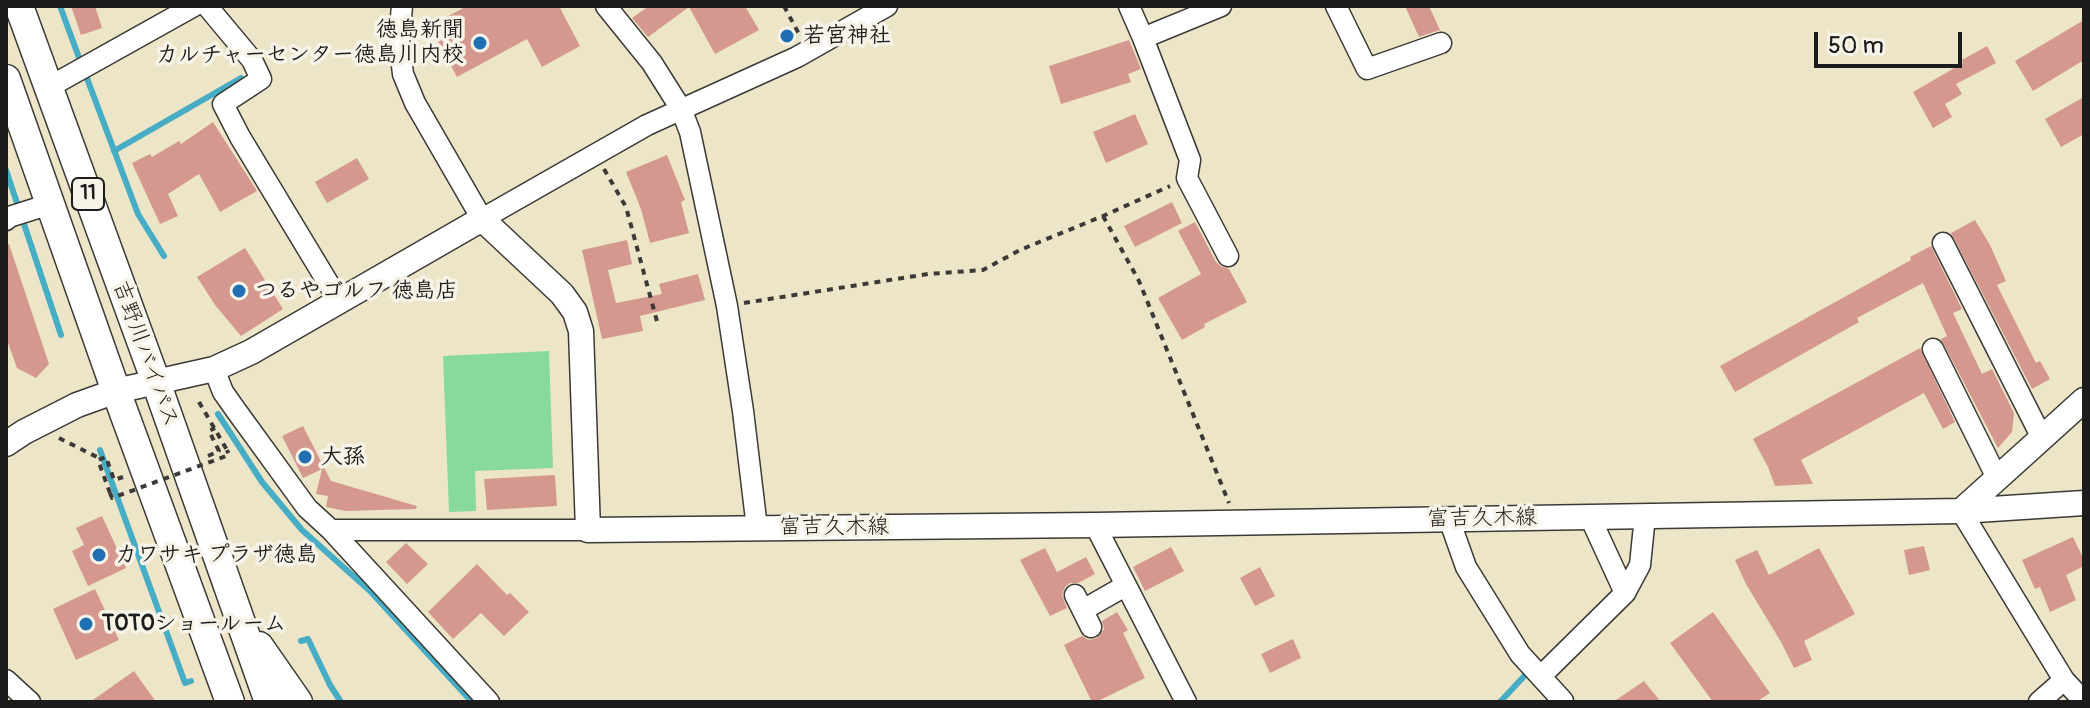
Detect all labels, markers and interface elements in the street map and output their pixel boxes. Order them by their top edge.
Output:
scale bar [1818,16,1966,66]
place label: 徳島新聞 カルチャーセンター徳島川内校 [156,17,464,68]
place label: 若宮神社 [803,23,891,49]
marker: 若宮神社 [778,27,796,45]
text: 50 m [1828,31,1884,60]
marker: 徳島新聞 カルチャーセンター徳島川内校 [471,34,489,52]
road number: 11 [72,178,104,210]
street label: 吉野川バイパス [106,277,184,431]
place label: つるやゴルフ 徳島店 [255,278,458,304]
marker: つるやゴルフ 徳島店 [230,282,248,300]
place label: 大孫 [321,444,365,470]
marker: 大孫 [296,448,314,466]
street label: 富吉久木線 [1427,505,1537,533]
street label: 富吉久木線 [779,514,889,540]
place label: カワサキ プラザ徳島 [115,542,318,568]
marker: カワサキ プラザ徳島 [90,546,108,564]
place label: TOTOショールーム [102,611,286,637]
marker: TOTOショールーム [77,615,95,633]

